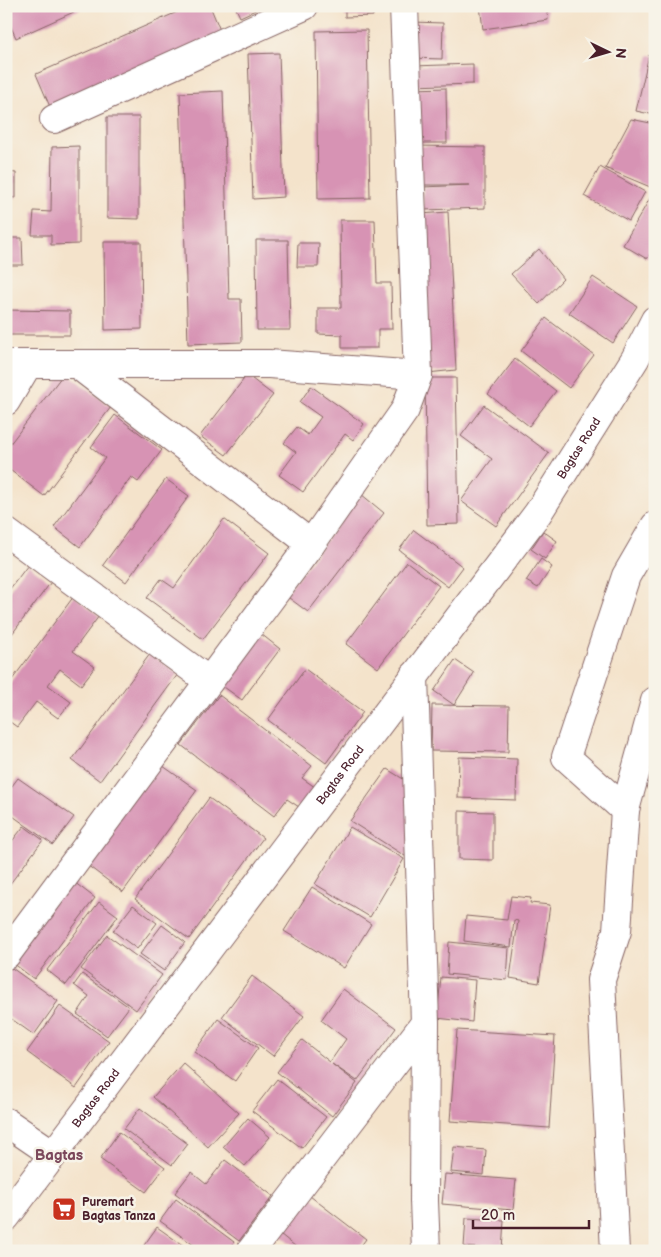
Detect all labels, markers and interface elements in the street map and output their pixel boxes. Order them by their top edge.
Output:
north arrow [584,28,634,78]
text: N [612,47,629,59]
street label: Bagtas Road [554,415,604,482]
street label: Bagtas Road [313,743,368,808]
street label: Bagtas Road [69,1066,123,1131]
district label: Bagtas [35,1146,83,1165]
place label: Puremart Bagtas Tanza [82,1195,156,1224]
supermarket icon: Puremart Bagtas Tanza [51,1196,77,1222]
scale bar [473,1197,590,1229]
text: 20 m [481,1206,515,1225]

